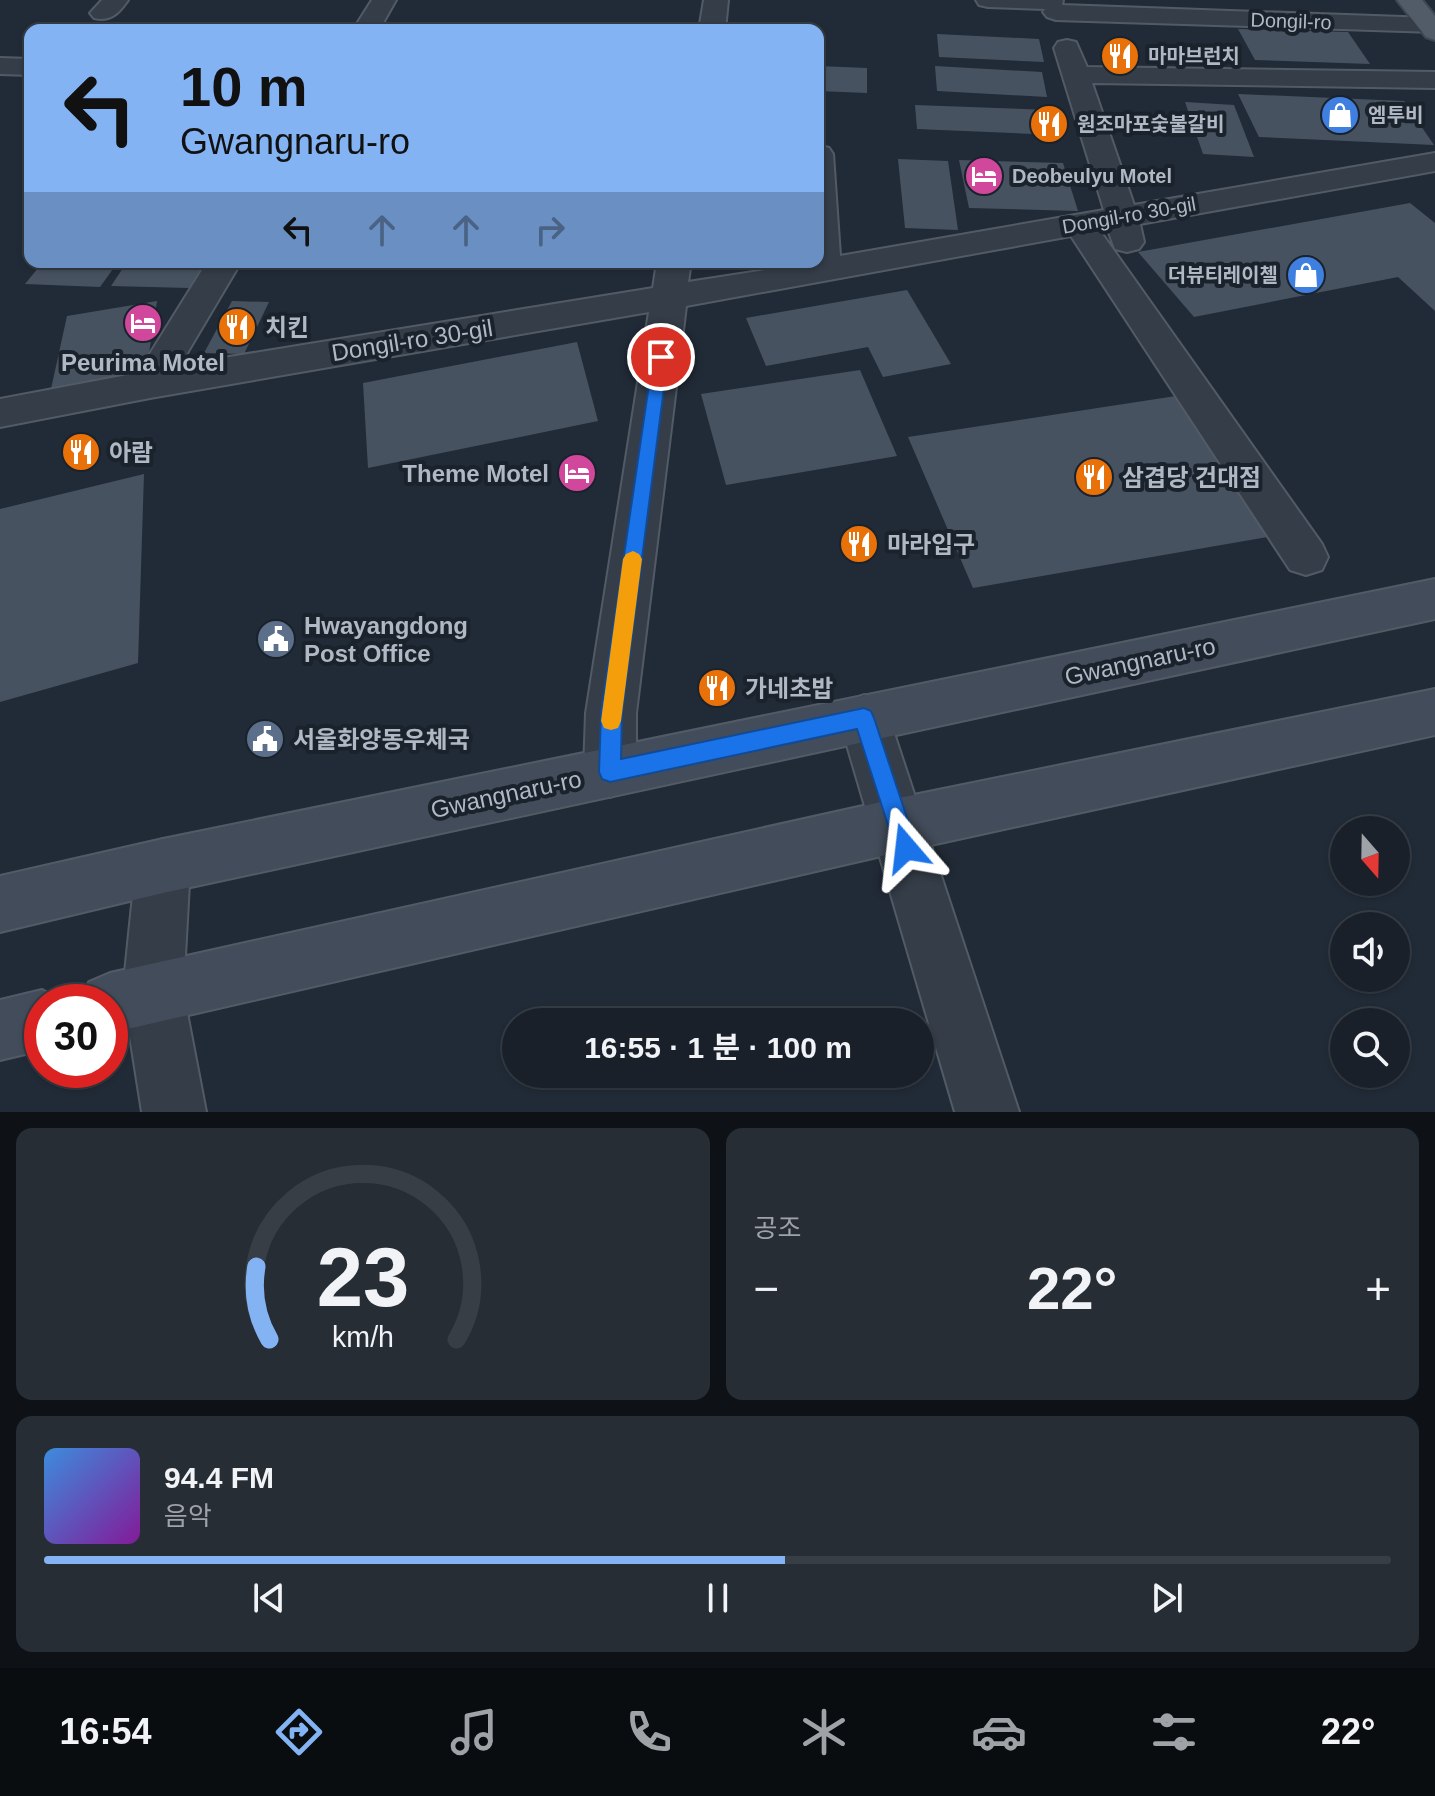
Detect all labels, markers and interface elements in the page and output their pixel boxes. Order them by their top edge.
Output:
street label: Dongil-ro [1250,9,1332,33]
restaurant icon: 마마브런치 [1099,35,1141,77]
place label: 마마브런치 [1148,45,1240,67]
text: 10 m [180,55,308,118]
icon: left [48,56,152,160]
shop icon: 엠투비 [1319,94,1361,136]
restaurant icon: 원조마포숯불갈비 [1028,103,1070,145]
place label: 엠투비 [1368,104,1423,126]
place label: 원조마포숯불갈비 [1077,113,1224,135]
text: Gwangnaru-ro [180,121,410,162]
hotel icon: Deobeulyu Motel [963,155,1005,197]
place label: Deobeulyu Motel [1012,165,1172,187]
street label: Dongil-ro 30-gil [1060,192,1198,238]
icon: left [276,208,320,252]
icon: ahead [360,208,404,252]
icon: ahead [444,208,488,252]
icon: right [528,208,572,252]
shop icon: 더뷰티레이첼 [1285,254,1327,296]
place label: 더뷰티레이첼 [1168,264,1278,286]
hotel icon: Peurima Motel [122,302,164,344]
restaurant icon: 치킨 [216,306,258,348]
place label: 치킨 [265,314,309,341]
street label: Dongil-ro 30-gil [330,314,494,366]
pin [627,323,695,391]
icon: arrive [639,335,683,379]
place label: Peurima Motel [61,349,225,376]
restaurant icon: 아람 [60,431,102,473]
place label: 아람 [109,439,153,466]
hotel icon: Theme Motel [556,452,598,494]
restaurant icon: 삼겹당 건대점 [1073,456,1115,498]
place label: Theme Motel [402,460,549,487]
place label: 삼겹당 건대점 [1122,464,1261,491]
restaurant icon: 마라입구 [838,523,880,565]
place label: 마라입구 [887,531,975,558]
place label: Hwayangdong Post Office [304,612,468,667]
public building icon: Hwayangdong Post Office [255,618,297,660]
street label: Gwangnaru-ro [1062,632,1218,690]
restaurant icon: 가네초밥 [696,667,738,709]
place label: 가네초밥 [745,675,833,702]
public building icon: 서울화양동우체국 [244,718,286,760]
place label: 서울화양동우체국 [293,726,470,753]
street label: Gwangnaru-ro [428,765,584,823]
position arrow [864,806,948,890]
north arrow [1330,816,1410,896]
map controls [1330,816,1410,1088]
button: sound [1330,912,1410,992]
speed limit sign: 30 [24,984,128,1088]
button: search [1330,1008,1410,1088]
text: 16:55 · 1 분 · 100 m [584,1031,852,1064]
text: 공조 [754,1213,801,1243]
text: 23 [316,1231,409,1324]
text: 22° [1027,1255,1118,1322]
text: − [754,1264,779,1313]
text: + [1365,1264,1391,1313]
text: km/h [332,1321,394,1353]
text: 94.4 FM [164,1461,274,1494]
text: 음악 [164,1501,212,1531]
icon: previous [247,1576,291,1620]
icon: pause [696,1576,740,1620]
icon: next [1145,1576,1189,1620]
icon: directions [271,1704,327,1760]
icon: music [446,1704,502,1760]
icon: phone [621,1704,677,1760]
icon: climate [796,1704,852,1760]
icon: car [971,1704,1027,1760]
icon: filters [1146,1704,1202,1760]
text: 16:54 [60,1711,152,1752]
text: 22° [1321,1711,1375,1752]

